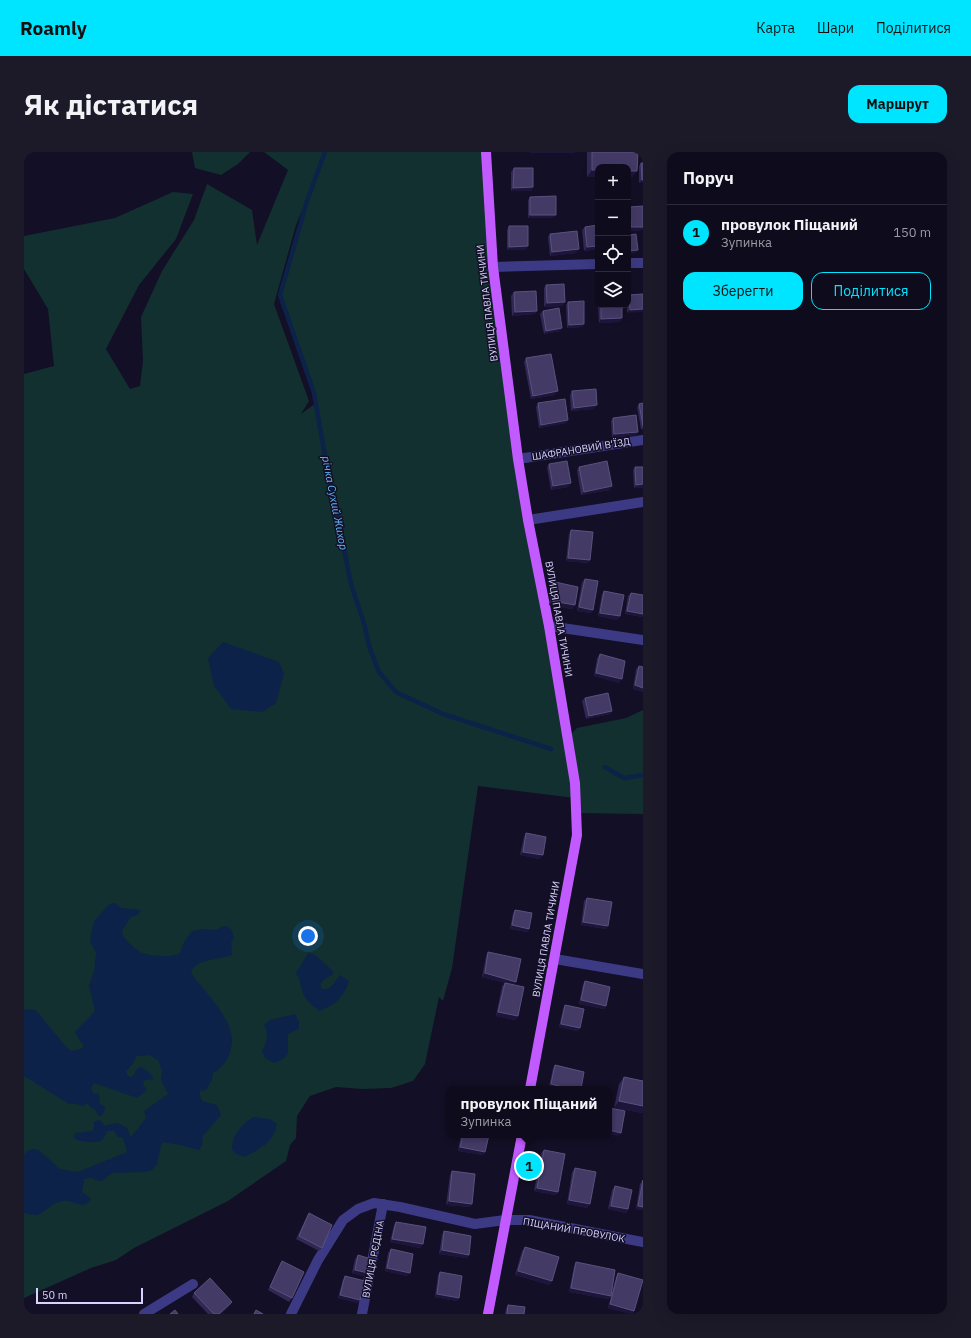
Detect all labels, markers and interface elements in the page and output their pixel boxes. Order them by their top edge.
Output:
text: Roamly [20,16,87,40]
text: Карта [756,19,795,37]
text: Шари [817,19,854,37]
text: Поділитися [876,19,951,37]
button: Маршрут [848,85,947,123]
text: Як дістатися [24,86,198,123]
map controls [595,164,631,308]
button: + [595,164,631,200]
text: Поруч [683,167,734,189]
button: − [595,200,631,236]
text: провулок Піщаний [721,215,858,234]
text: 1 [692,224,700,241]
text: 150 m [893,224,931,241]
text: Зупинка [721,234,772,251]
button: locate [595,236,631,272]
street label: ВУЛИЦЯ ПАВЛА ТИЧИНИ [473,244,501,362]
button: layers [595,272,631,308]
button: Зберегти [683,272,803,310]
button: Поділитися [811,272,931,310]
street label: ШАФРАНОВИЙ В'ЇЗД [531,435,631,463]
water label: річка Сухий Жихор [319,454,351,551]
street label: ВУЛИЦЯ ПАВЛА ТИЧИНИ [542,560,576,678]
street label: ВУЛИЦЯ ПАВЛА ТИЧИНИ [529,880,563,998]
your location [298,926,318,946]
popup [446,1086,612,1138]
text: провулок Піщаний [460,1094,598,1113]
text: Зупинка [460,1113,511,1130]
pin: 1 [516,1151,542,1181]
street label: ПІЩАНИЙ ПРОВУЛОК [522,1215,626,1245]
street label: ВУЛИЦЯ РЄДІНА [359,1218,387,1299]
scale bar [36,1286,143,1305]
text: 50 m [42,1288,67,1302]

